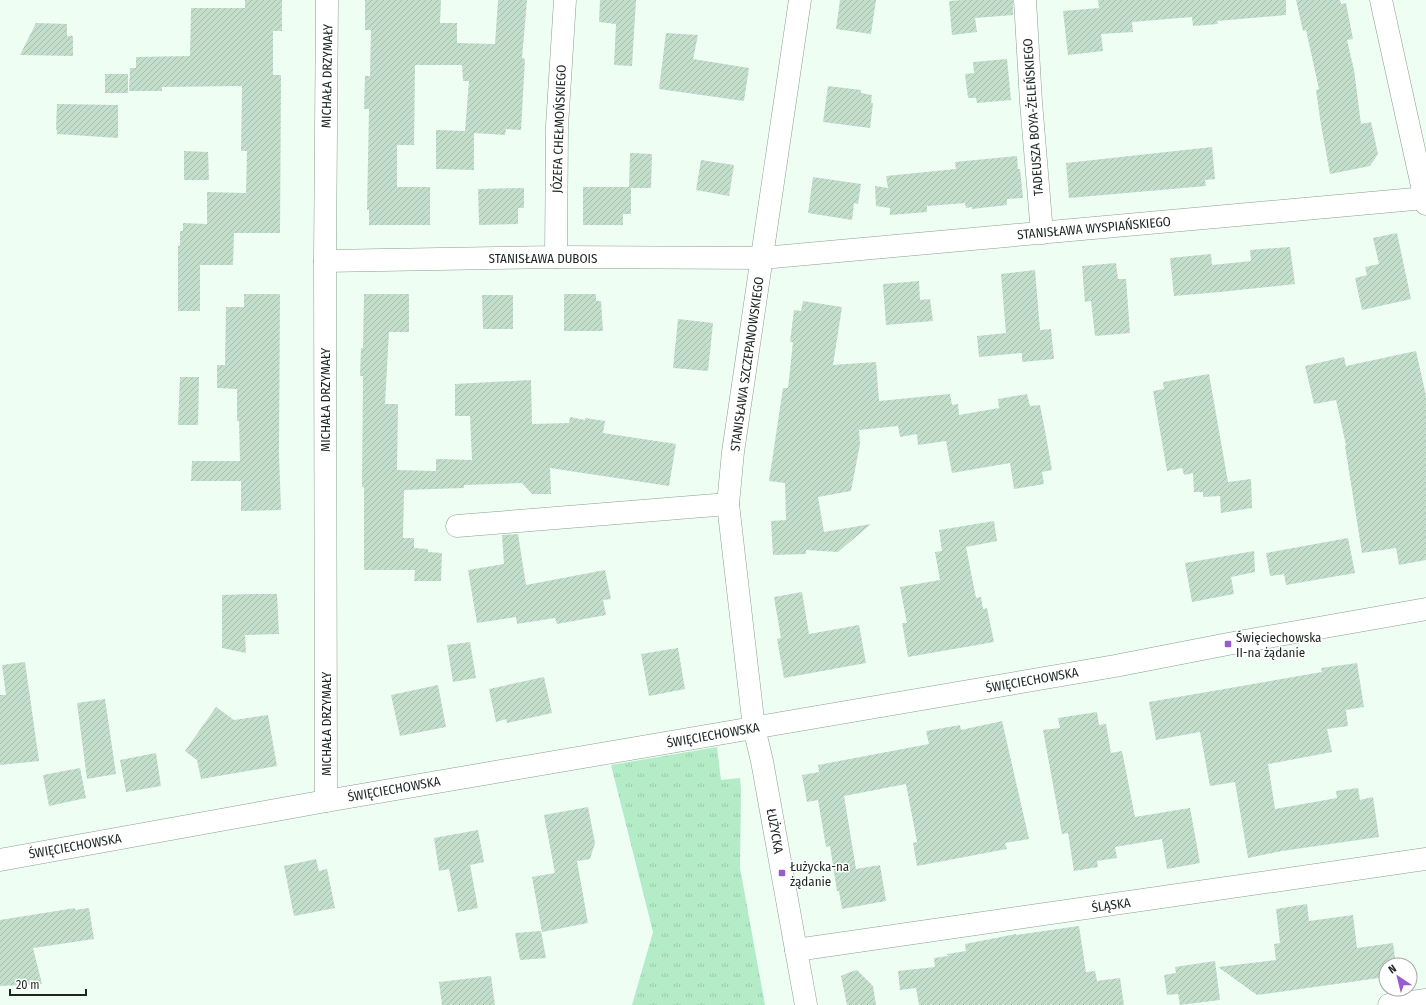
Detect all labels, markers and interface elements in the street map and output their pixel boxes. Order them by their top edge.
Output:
street label: MICHAŁA DRZYMAŁY [319,23,335,128]
street label: TADEUSZA BOYA-ŻELEŃSKIEGO [1020,38,1046,196]
street label: JÓZEFA CHEŁMOŃSKIEGO [549,65,569,193]
street label: STANISŁAWA WYSPIAŃSKIEGO [1017,214,1171,242]
street label: STANISŁAWA DUBOIS [489,251,597,266]
street label: STANISŁAWA SZCZEPANOWSKIEGO [727,276,767,452]
street label: MICHAŁA DRZYMAŁY [318,347,333,452]
place label: Święciechowska II-na żądanie [1236,630,1321,660]
marker: Święciechowska II-na żądanie [1223,639,1233,649]
street label: ŚWIĘCIECHOWSKA [985,664,1080,696]
street label: MICHAŁA DRZYMAŁY [319,671,334,776]
street label: ŚWIĘCIECHOWSKA [666,719,761,751]
street label: ŚWIĘCIECHOWSKA [347,773,442,805]
street label: ŁUŻYCKA [764,807,786,855]
street label: ŚWIĘCIECHOWSKA [28,830,123,862]
place label: Łużycka-na żądanie [790,859,849,889]
marker: Łużycka-na żądanie [777,868,787,878]
street label: ŚLĄSKA [1091,895,1132,915]
north arrow [1378,957,1418,997]
text: N [1386,962,1399,976]
scale bar [10,971,86,997]
text: 20 m [16,978,40,992]

